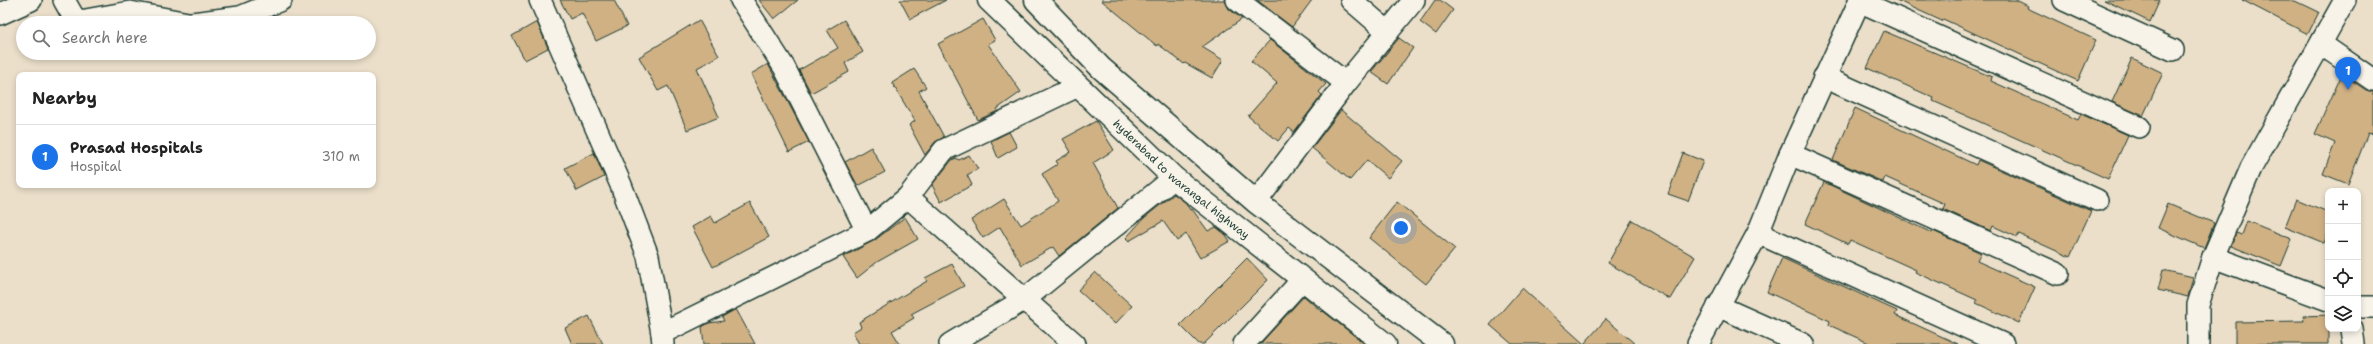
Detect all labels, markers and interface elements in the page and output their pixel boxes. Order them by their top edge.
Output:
search box [16,16,376,60]
icon: search [30,27,52,49]
text: Search here [62,28,148,48]
pin: 1 [2335,57,2361,90]
text: Nearby [32,87,97,109]
street label: hyderabad to warangal highway [1110,116,1252,243]
text: Prasad Hospitals [70,138,203,158]
text: 1 [42,148,48,165]
text: 310 m [322,148,360,165]
text: Hospital [70,158,121,175]
map controls [2325,188,2361,332]
button: + [2325,188,2361,224]
your location [1391,218,1411,238]
button: − [2325,224,2361,260]
button: locate [2325,260,2361,296]
button: layers [2325,296,2361,332]

